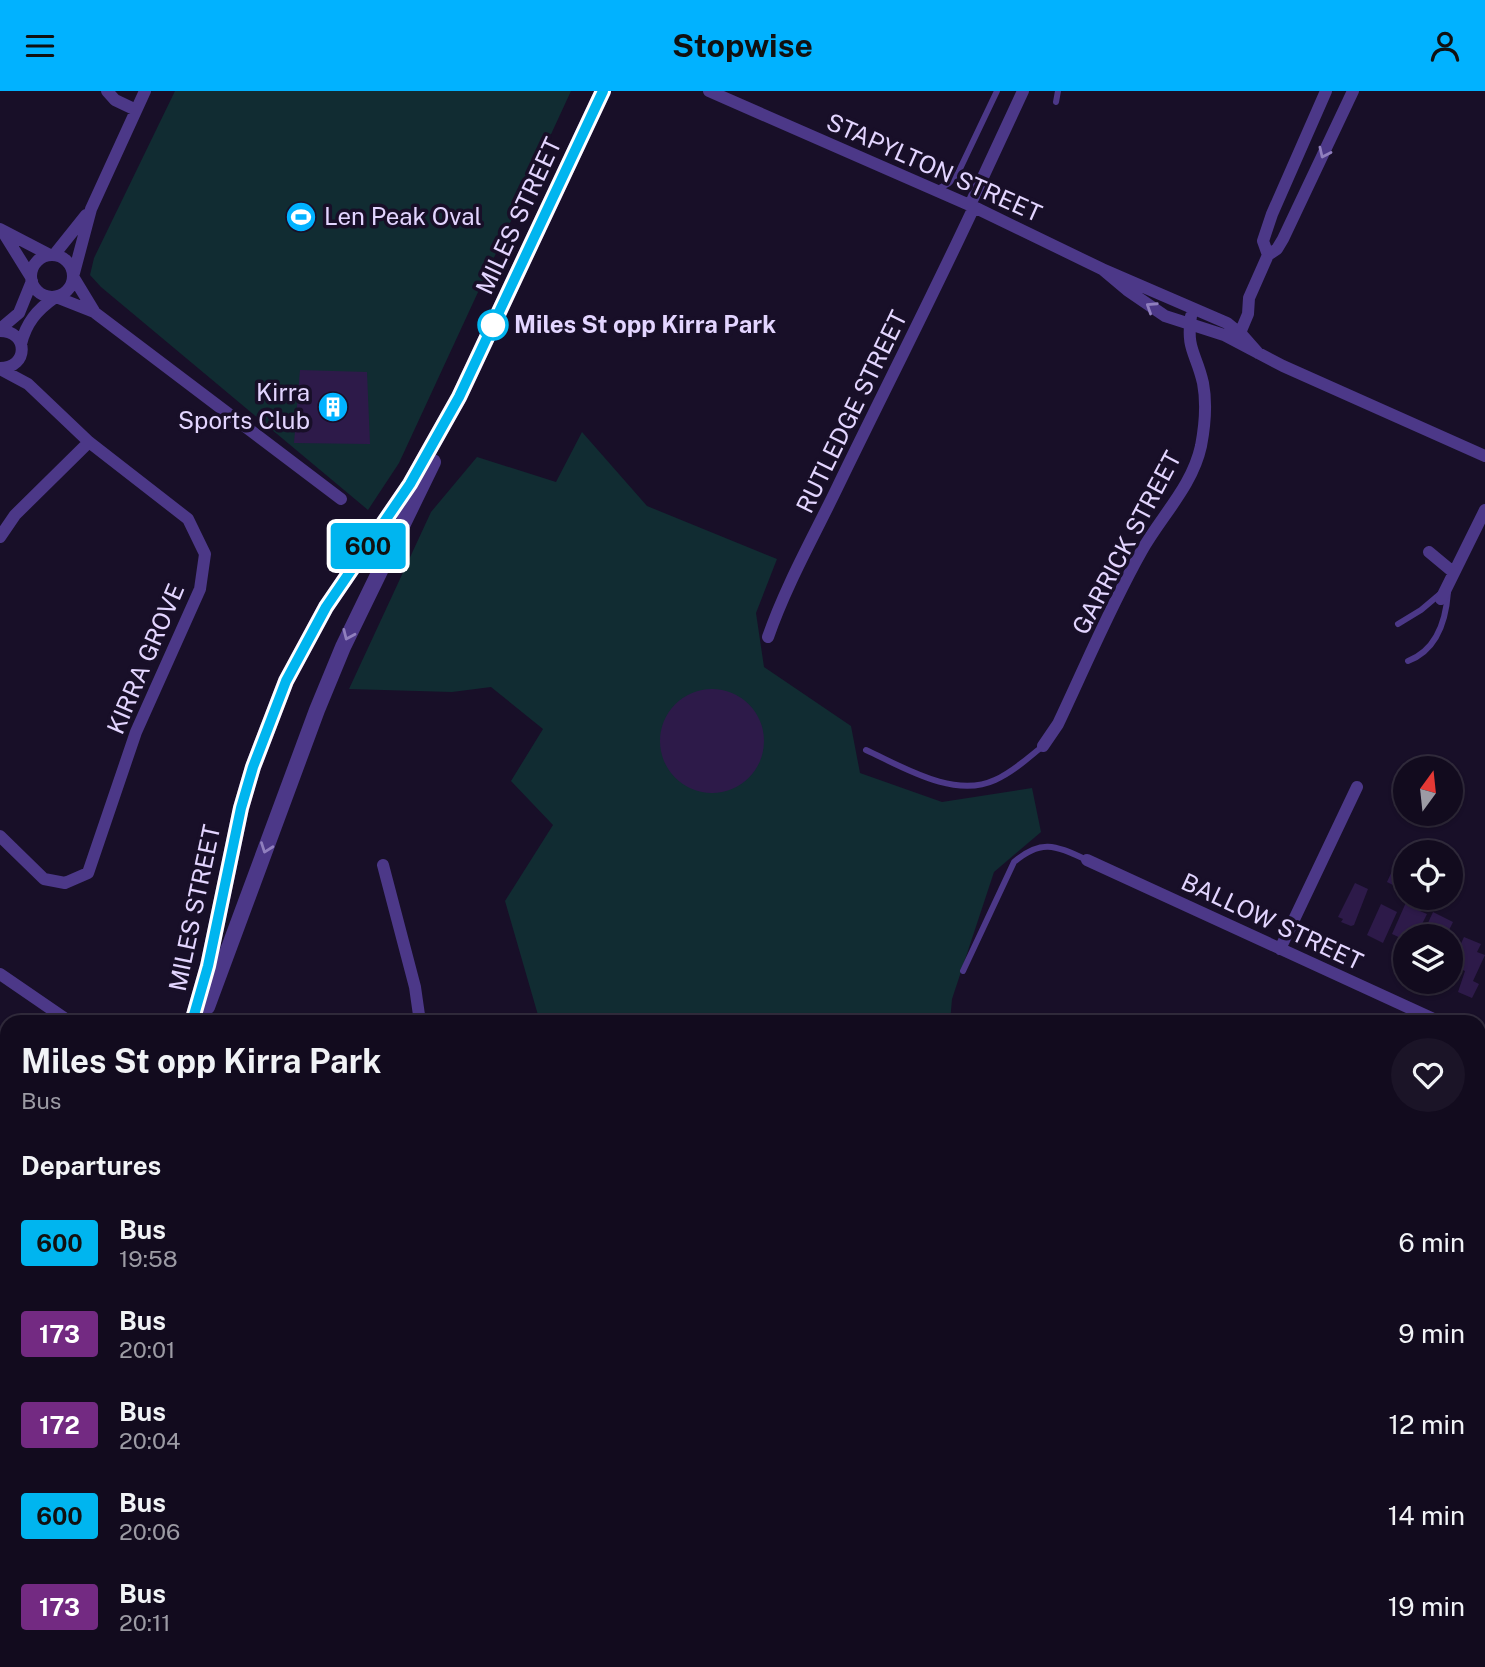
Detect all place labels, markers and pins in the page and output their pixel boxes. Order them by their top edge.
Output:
sports icon: Len Peak Oval [284,200,318,234]
place label: Len Peak Oval [324,202,482,230]
marker: Miles St opp Kirra Park [478,310,508,340]
place label: Miles St opp Kirra Park [514,310,776,338]
place label: Kirra Sports Club [178,378,310,434]
building icon: Kirra Sports Club [316,390,350,424]

